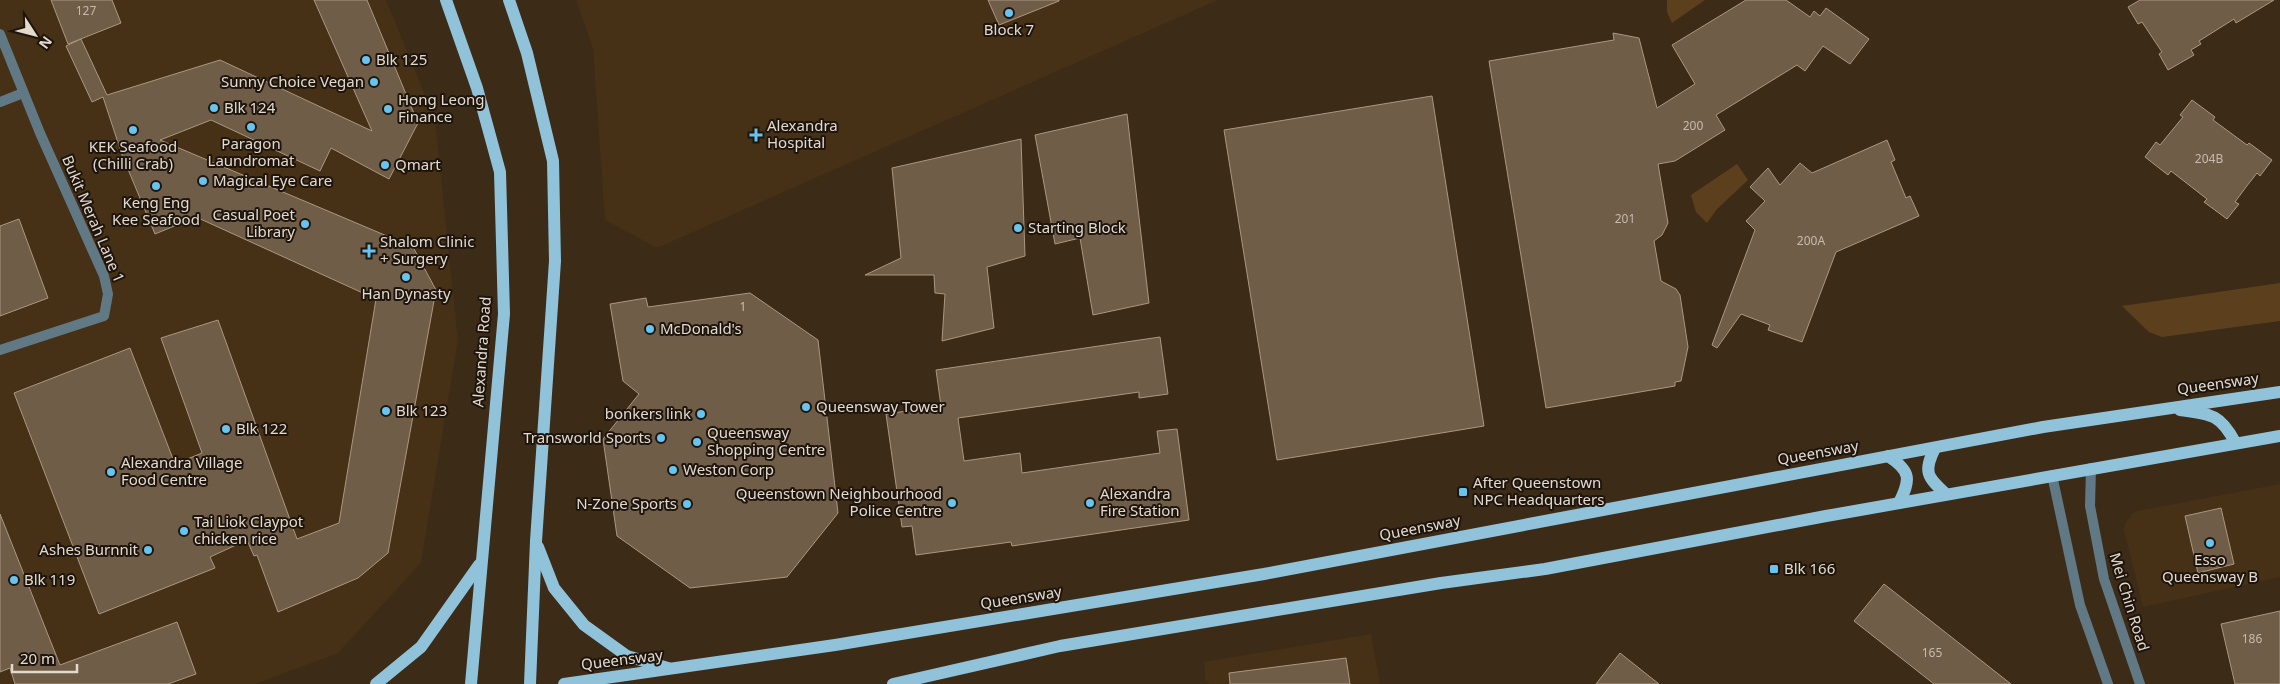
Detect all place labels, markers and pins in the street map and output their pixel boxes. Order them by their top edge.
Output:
marker: Block 7 [1003,7,1015,19]
place label: Block 7 [984,19,1034,39]
place label: Blk 125 [376,49,427,69]
marker: Blk 125 [360,54,372,66]
place label: Sunny Choice Vegan [221,71,364,91]
marker: Sunny Choice Vegan [368,76,380,88]
place label: Hong Leong Finance [398,89,484,126]
place label: Blk 124 [224,97,276,117]
marker: Blk 124 [208,102,220,114]
marker: Hong Leong Finance [382,103,394,115]
place label: Alexandra Hospital [767,115,838,152]
marker: Paragon Laundromat [245,121,257,133]
marker: KEK Seafood (Chilli Crab) [127,124,139,136]
marker: Alexandra Hospital [749,128,763,142]
place label: Paragon Laundromat [208,133,295,170]
place label: KEK Seafood (Chilli Crab) [89,136,177,173]
place label: Qmart [395,154,441,174]
marker: Qmart [379,159,391,171]
place label: Magical Eye Care [213,170,332,190]
marker: Magical Eye Care [197,175,209,187]
marker: Keng Eng Kee Seafood [150,180,162,192]
place label: Keng Eng Kee Seafood [112,192,200,229]
place label: Casual Poet Library [212,204,296,241]
place label: Starting Block [1028,217,1126,237]
marker: Casual Poet Library [299,218,311,230]
marker: Starting Block [1012,222,1024,234]
place label: Shalom Clinic + Surgery [380,231,474,268]
marker: Shalom Clinic + Surgery [362,244,376,258]
marker: Han Dynasty [400,271,412,283]
place label: Han Dynasty [361,283,451,303]
place label: McDonald's [660,318,742,338]
marker: McDonald's [644,323,656,335]
place label: Queensway Tower [816,396,945,416]
place label: Blk 123 [396,400,447,420]
marker: Queensway Tower [800,401,812,413]
place label: bonkers link [605,403,691,423]
marker: Blk 123 [380,405,392,417]
marker: bonkers link [695,408,707,420]
place label: Blk 122 [236,418,287,438]
place label: Queensway Shopping Centre [707,422,825,459]
marker: Blk 122 [220,423,232,435]
place label: Transworld Sports [523,427,651,447]
marker: Transworld Sports [655,432,667,444]
marker: Queensway Shopping Centre [691,436,703,448]
place label: Alexandra Village Food Centre [121,452,242,489]
place label: Weston Corp [683,459,774,479]
marker: Weston Corp [667,464,679,476]
marker: Alexandra Village Food Centre [105,466,117,478]
place label: After Queenstown NPC Headquarters [1473,472,1604,509]
place label: Queenstown Neighbourhood Police Centre [736,483,942,520]
place label: Alexandra Fire Station [1100,483,1180,520]
marker: After Queenstown NPC Headquarters [1457,486,1469,498]
place label: N-Zone Sports [576,493,677,513]
marker: Queenstown Neighbourhood Police Centre [946,497,958,509]
marker: Alexandra Fire Station [1084,497,1096,509]
marker: N-Zone Sports [681,498,693,510]
place label: Tai Liok Claypot chicken rice [194,511,304,548]
marker: Tai Liok Claypot chicken rice [178,525,190,537]
marker: Esso Queensway B [2204,537,2216,549]
place label: Ashes Burnnit [39,539,139,559]
marker: Ashes Burnnit [142,544,154,556]
place label: Esso Queensway B [2162,549,2258,586]
place label: Blk 166 [1784,558,1835,578]
marker: Blk 166 [1768,563,1780,575]
place label: Blk 119 [24,569,75,589]
marker: Blk 119 [8,574,20,586]

